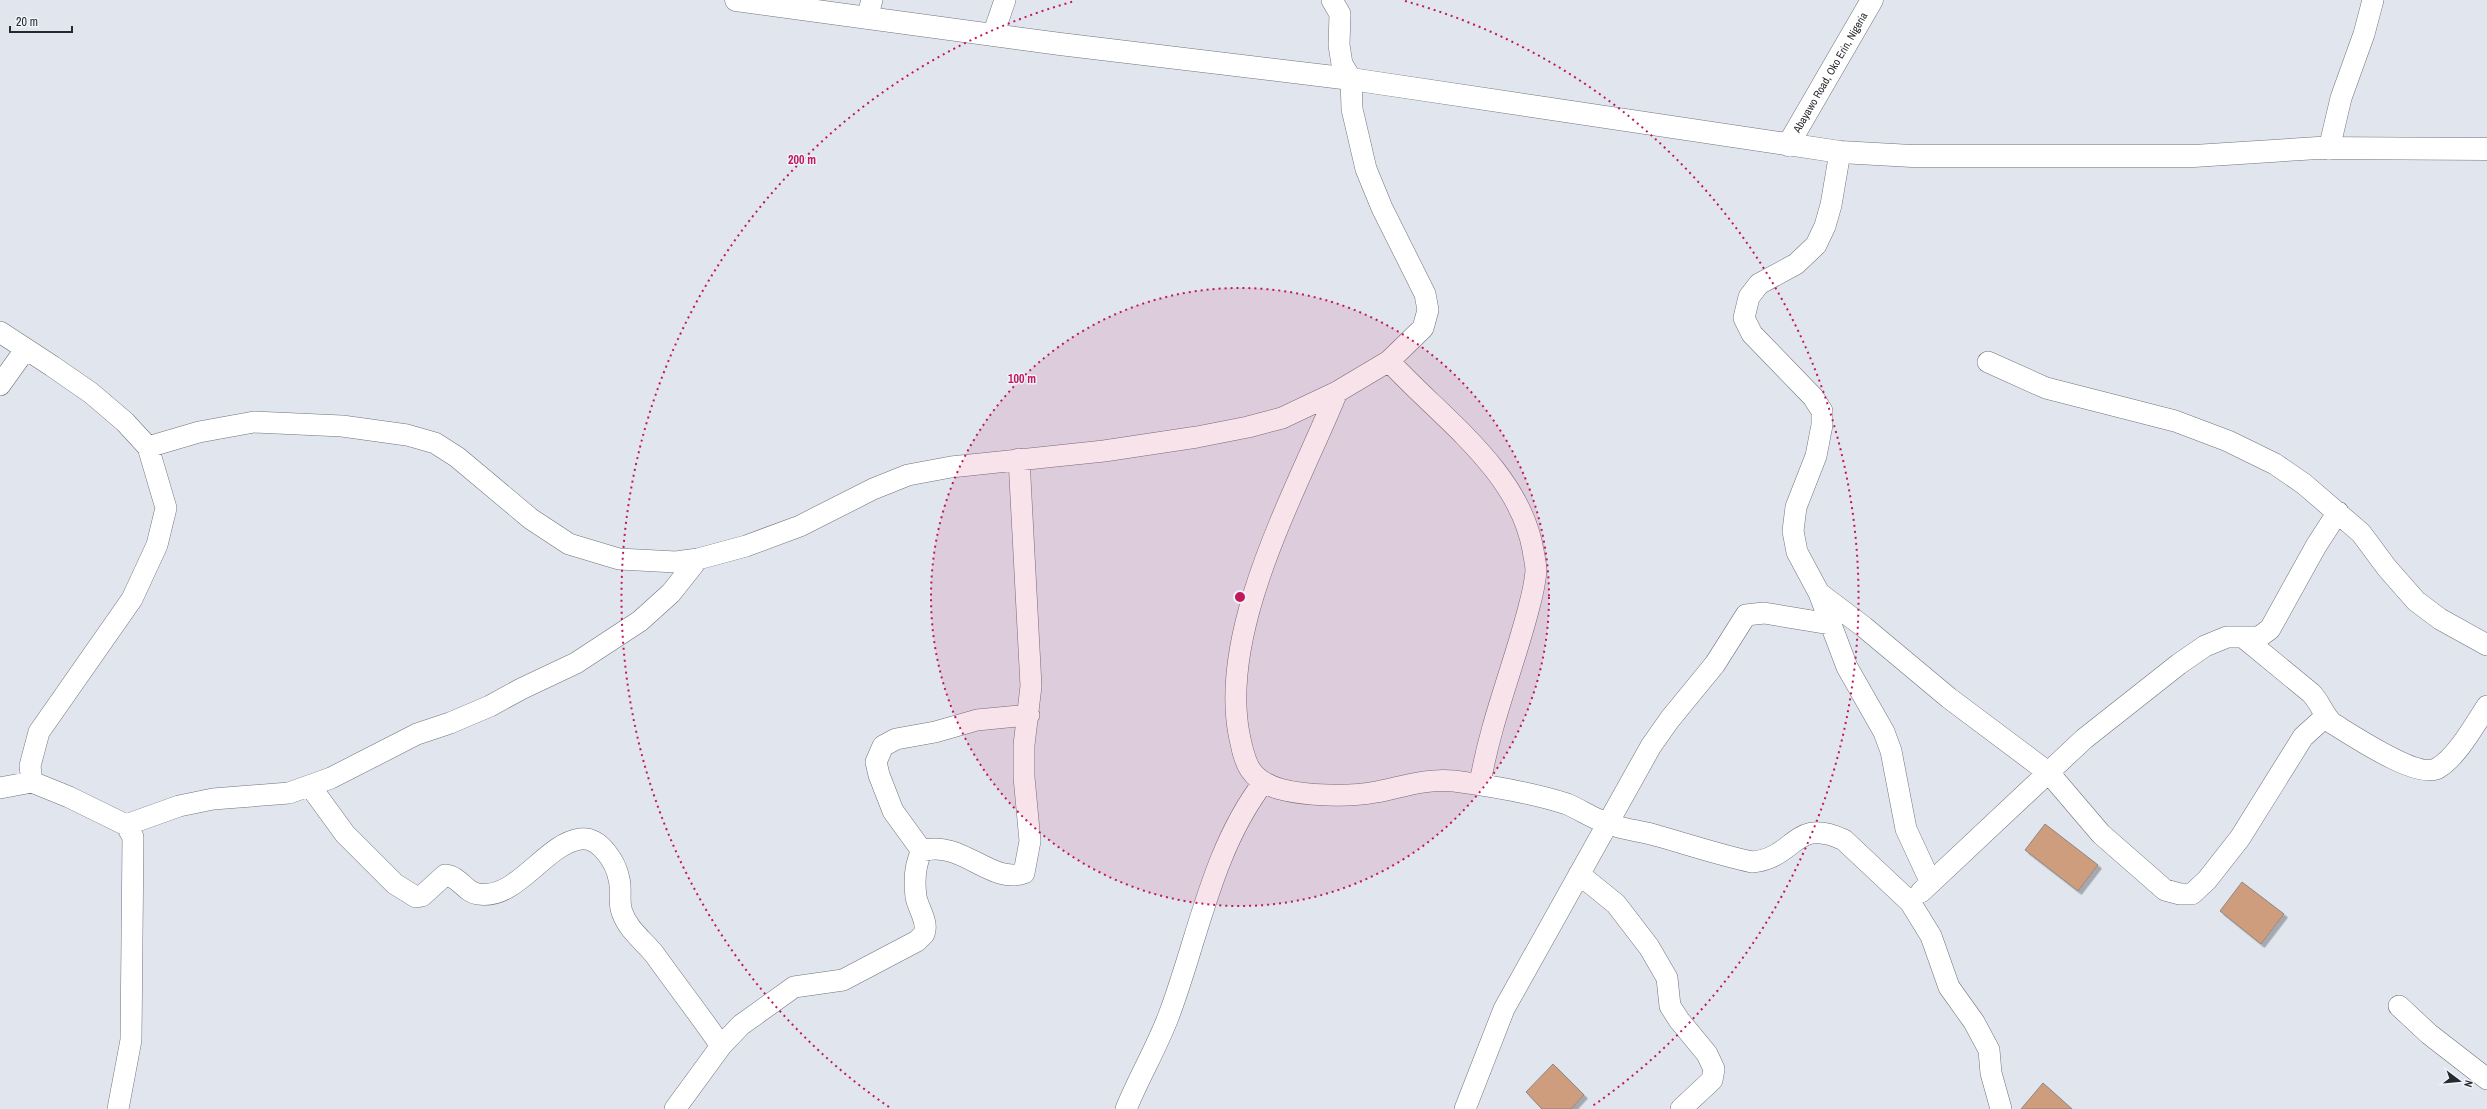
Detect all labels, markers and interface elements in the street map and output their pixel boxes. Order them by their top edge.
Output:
scale bar [10,8,72,34]
street label: Abayawo Road, Oko Erin, Nigeria [1789,10,1870,136]
text: 20 m [16,14,38,30]
text: 200 m [788,152,816,168]
text: 100 m [1008,371,1036,387]
centre of rings [1233,590,1247,604]
north arrow [2439,1061,2479,1101]
text: N [2461,1079,2476,1089]

